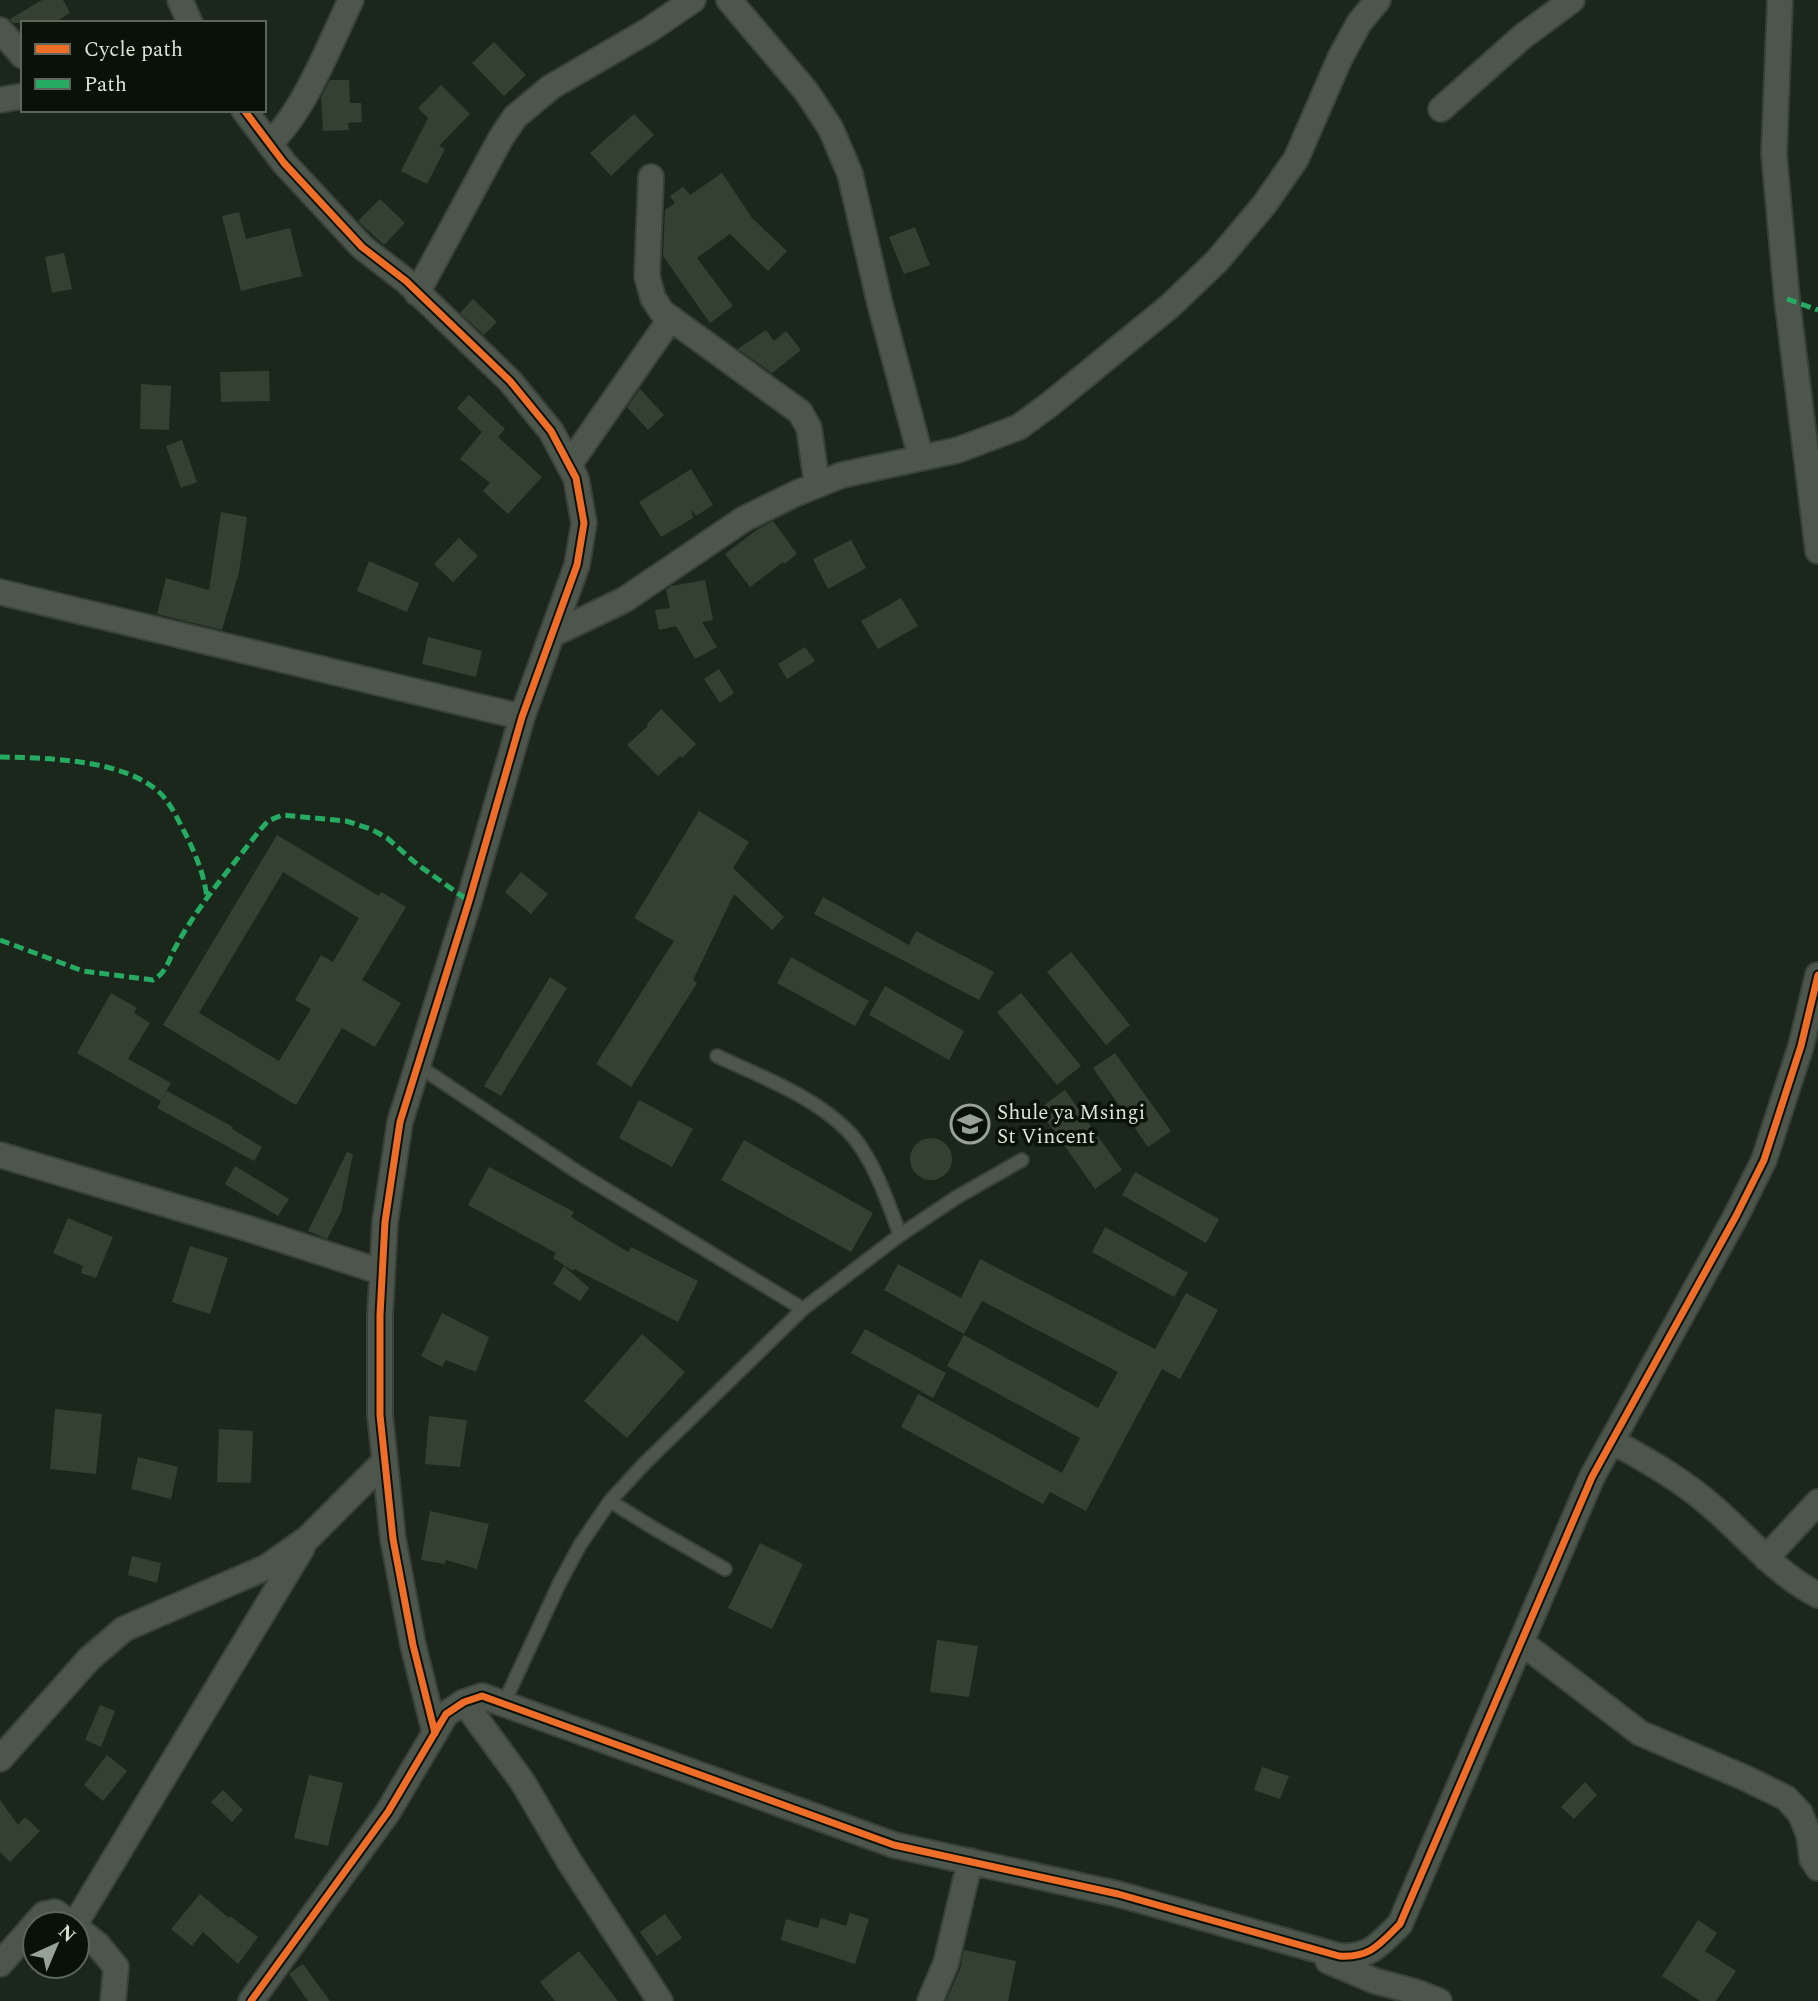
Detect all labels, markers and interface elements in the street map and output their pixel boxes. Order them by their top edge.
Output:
legend [21,21,266,112]
text: Cycle path [84,34,183,66]
text: Path [84,69,127,101]
place label: Shule ya Msingi St Vincent [997,1097,1145,1153]
school or university icon: Shule ya Msingi St Vincent [949,1103,991,1145]
north arrow [21,1910,91,1980]
text: N [51,1918,82,1950]

